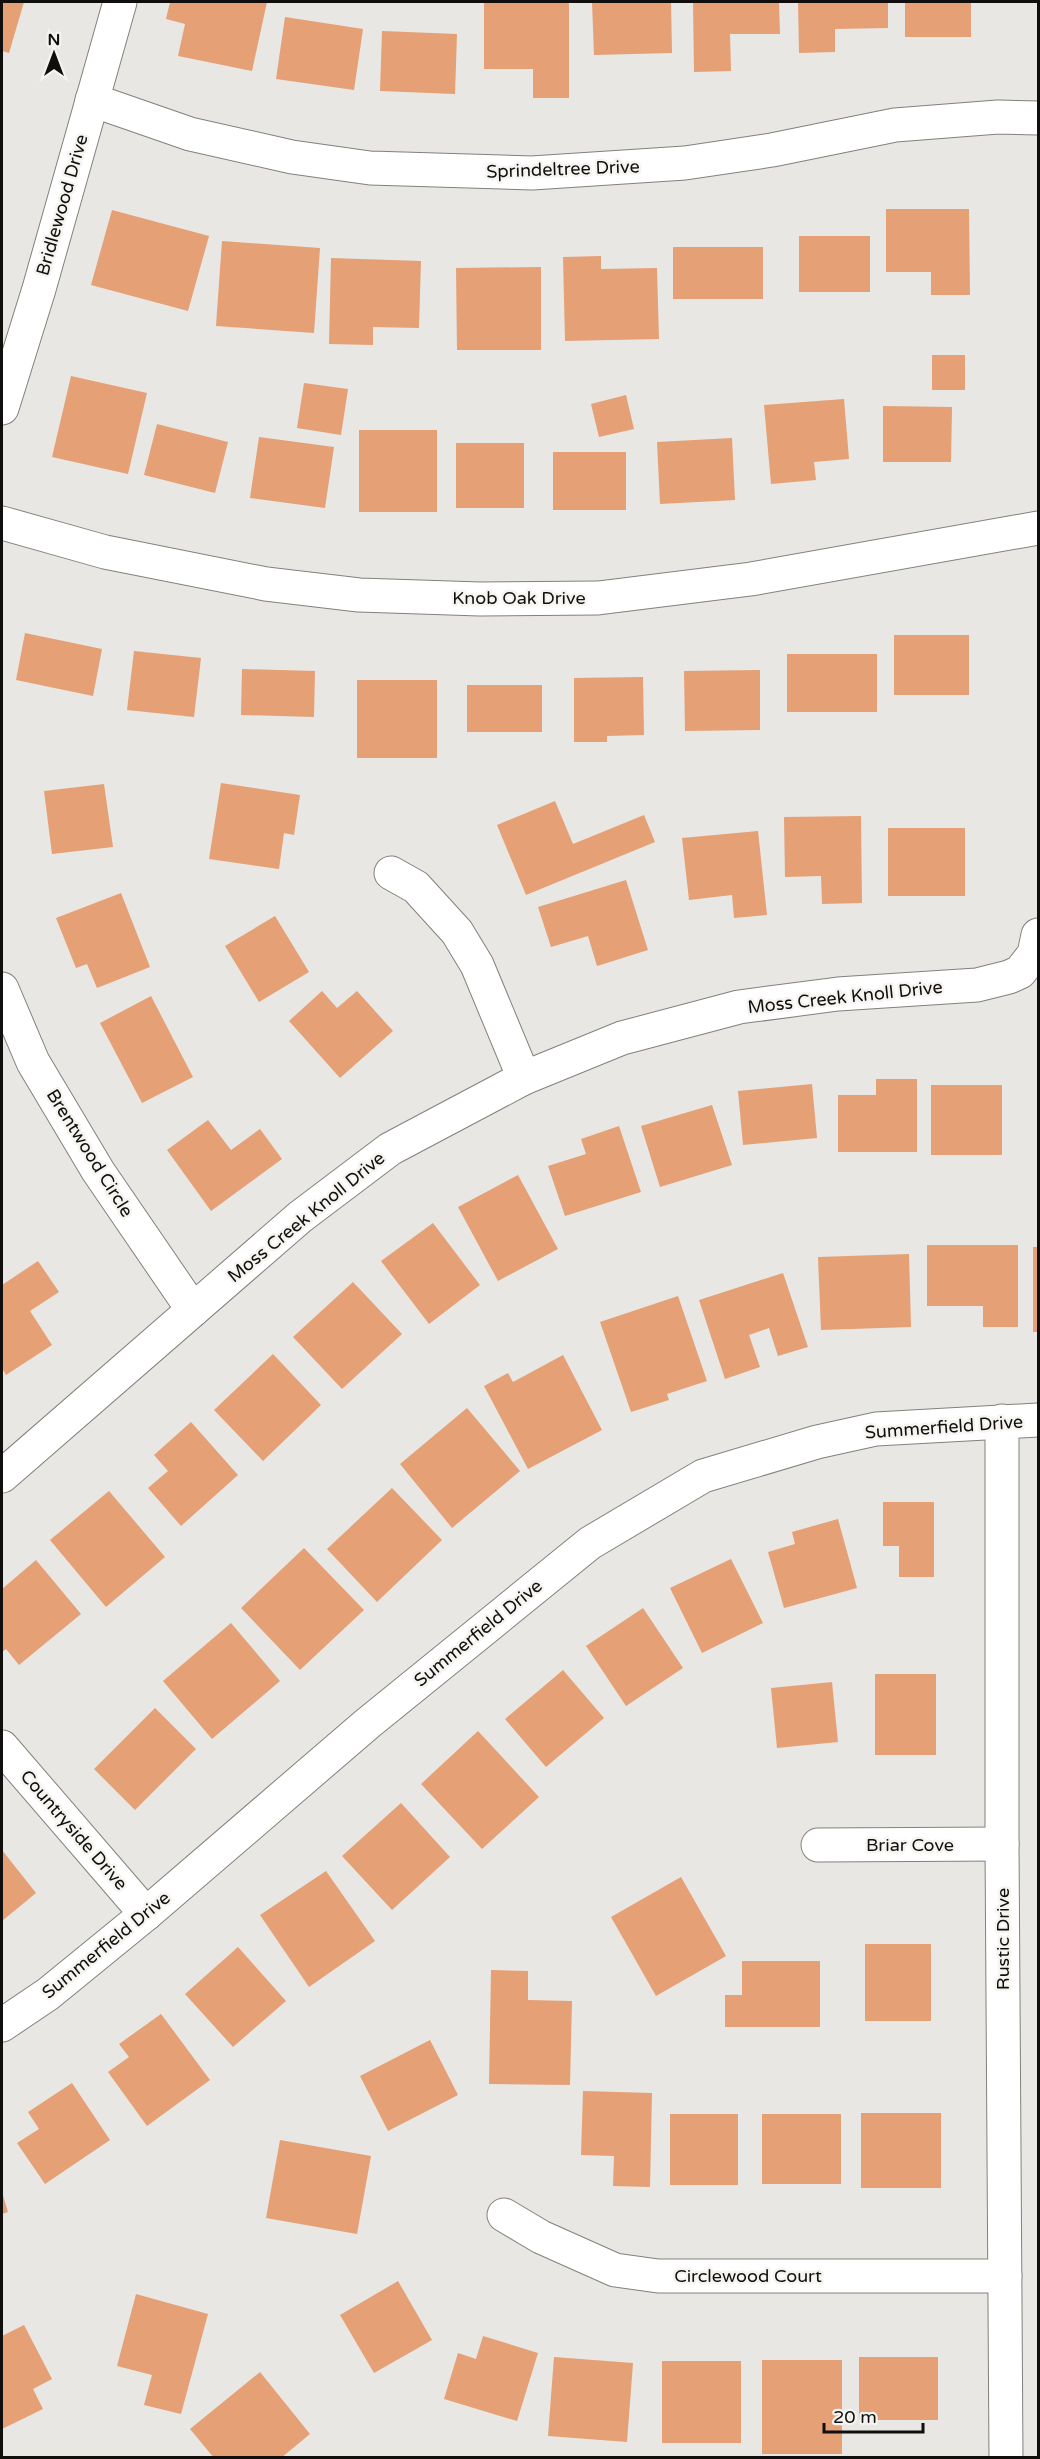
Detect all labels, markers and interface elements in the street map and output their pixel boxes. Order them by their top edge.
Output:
north arrow [24,24,84,84]
text: N [48,30,60,50]
street label: Bridlewood Drive [31,132,93,278]
street label: Sprindeltree Drive [486,155,640,183]
street label: Knob Oak Drive [452,587,586,609]
street label: Moss Creek Knoll Drive [746,976,944,1018]
street label: Brentwood Circle [42,1085,138,1221]
street label: Moss Creek Knoll Drive [223,1147,389,1287]
street label: Summerfield Drive [864,1410,1024,1444]
street label: Summerfield Drive [409,1575,547,1691]
street label: Countryside Drive [16,1765,132,1895]
street label: Briar Cove [866,1834,954,1856]
street label: Summerfield Drive [37,1887,175,2003]
street label: Rustic Drive [992,1888,1014,1990]
street label: Circlewood Court [674,2265,822,2287]
scale bar [824,2396,923,2434]
text: 20 m [833,2406,877,2428]

